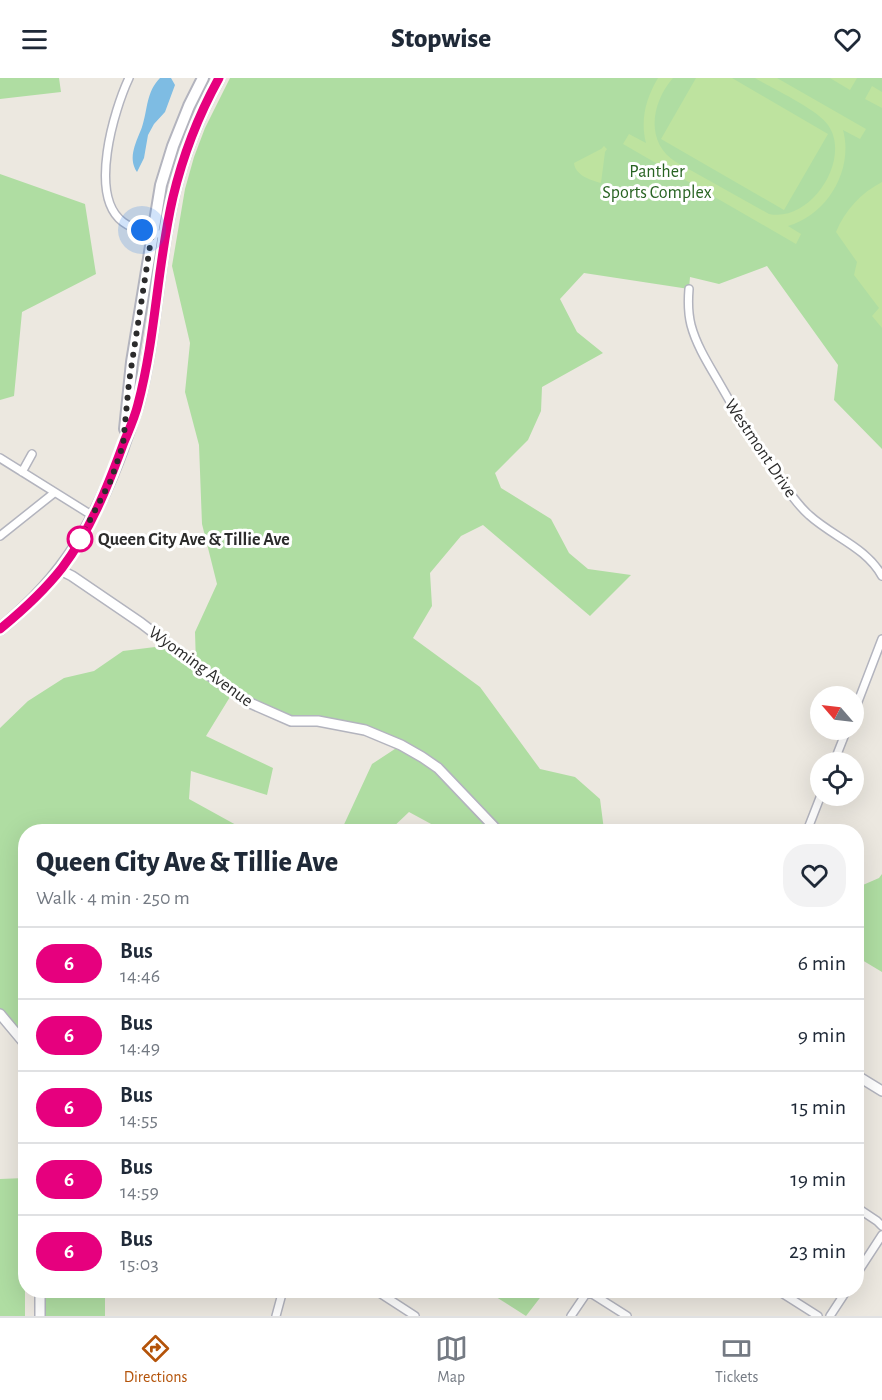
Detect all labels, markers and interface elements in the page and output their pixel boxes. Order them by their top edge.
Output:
icon: menu [18,23,51,56]
icon: heart [831,23,864,56]
text: Stopwise [391,25,491,52]
park label: Panther Sports Complex [602,163,712,202]
your location [127,215,157,245]
street label: Westmont Drive [721,396,800,501]
marker: Queen City Ave & Tillie Ave [67,526,93,552]
place label: Queen City Ave & Tillie Ave [98,531,290,549]
street label: Wyoming Avenue [145,623,256,711]
north arrow [810,686,864,740]
map controls [810,686,864,806]
button: locate [810,752,864,806]
button: heart [783,844,846,907]
text: Queen City Ave & Tillie Ave [36,849,338,877]
text: Walk · 4 min · 250 m [36,888,190,908]
text: Bus [120,940,153,962]
text: 6 min [798,952,846,974]
text: 6 [64,953,74,974]
text: 14:46 [120,966,160,986]
text: Bus [120,1012,153,1034]
text: 9 min [798,1024,846,1046]
text: 6 [64,1025,74,1046]
text: 14:49 [120,1038,160,1058]
text: Bus [120,1084,153,1106]
text: 15 min [791,1096,846,1118]
text: 6 [64,1097,74,1118]
text: 14:55 [120,1110,158,1130]
text: Bus [120,1156,153,1178]
text: 19 min [790,1168,846,1190]
text: 6 [64,1169,74,1190]
text: 14:59 [120,1182,159,1202]
text: Bus [120,1228,153,1250]
text: 23 min [789,1240,846,1262]
text: 6 [64,1241,74,1262]
text: 15:03 [120,1254,159,1274]
tab: Directions [124,1332,187,1387]
tab: Map [435,1332,468,1387]
tab: Tickets [715,1332,758,1387]

